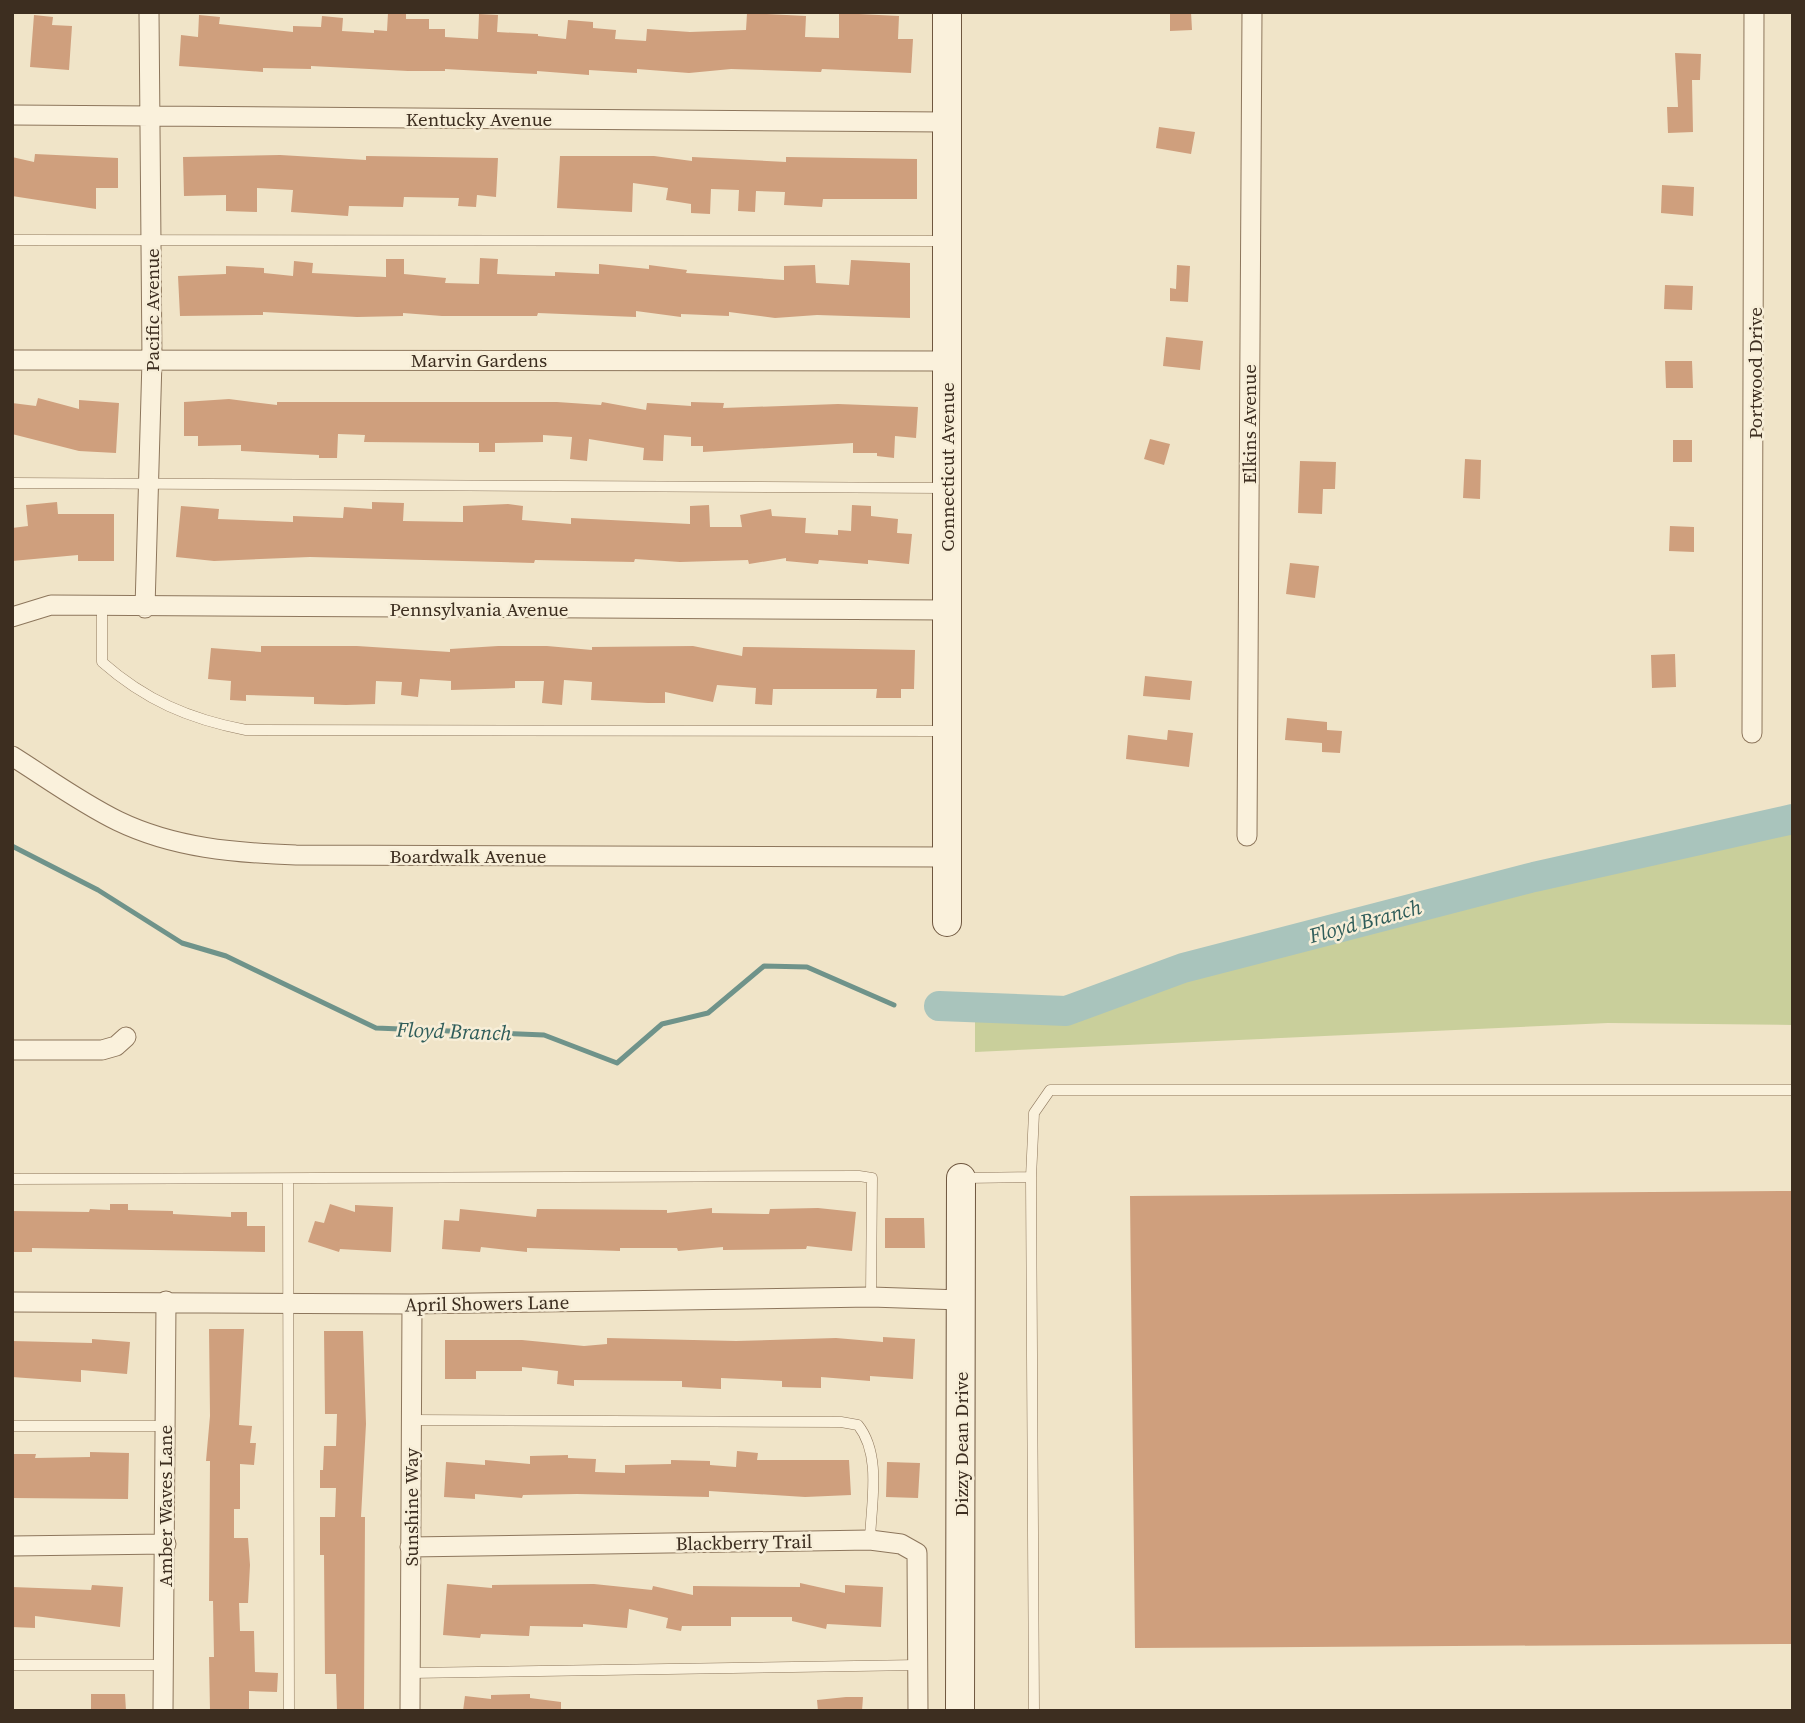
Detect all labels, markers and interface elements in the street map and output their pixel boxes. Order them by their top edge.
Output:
street label: Kentucky Avenue [406,106,552,132]
street label: Pacific Avenue [139,248,165,372]
street label: Portwood Drive [1742,307,1768,439]
street label: Marvin Gardens [411,347,547,373]
street label: Elkins Avenue [1236,364,1262,484]
street label: Connecticut Avenue [934,382,960,552]
street label: Pennsylvania Avenue [389,596,569,622]
street label: Boardwalk Avenue [389,843,547,869]
water label: Floyd Branch [1304,892,1425,950]
water label: Floyd Branch [395,1014,513,1048]
street label: April Showers Lane [404,1289,570,1317]
street label: Dizzy Dean Drive [948,1372,974,1516]
street label: Amber Waves Lane [152,1425,178,1587]
street label: Sunshine Way [398,1447,424,1566]
street label: Blackberry Trail [675,1528,813,1556]

